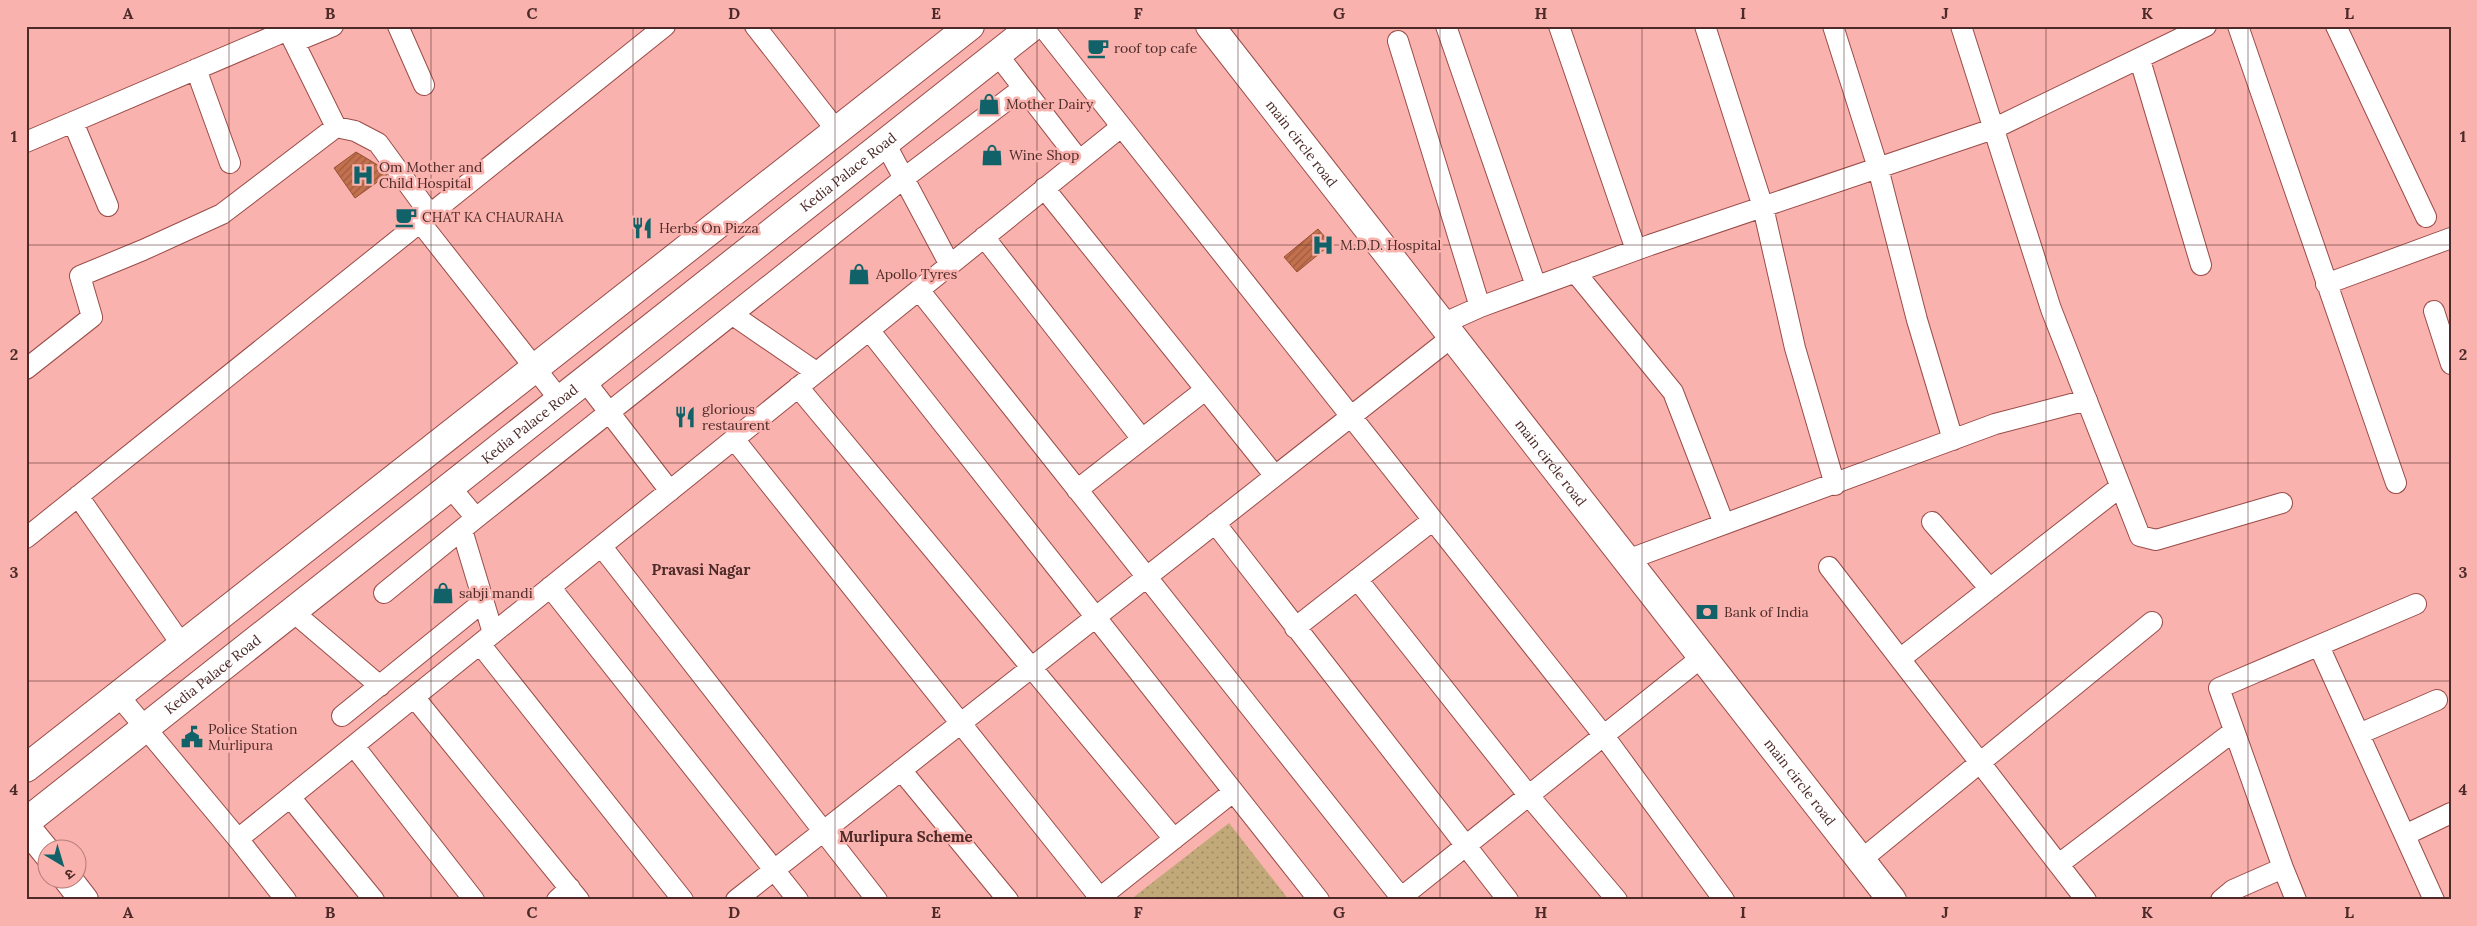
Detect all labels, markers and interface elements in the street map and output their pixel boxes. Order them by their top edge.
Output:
text: A [123,3,134,23]
text: B [325,3,336,23]
text: C [526,3,538,23]
text: D [728,3,740,23]
text: E [931,3,941,23]
text: F [1133,3,1143,23]
text: G [1333,3,1345,23]
text: H [1535,3,1548,23]
text: I [1740,3,1746,23]
text: J [1941,3,1949,23]
text: K [2141,3,2153,23]
text: L [2344,3,2354,23]
cafe icon: roof top cafe [1085,35,1111,61]
place label: roof top cafe [1114,39,1198,57]
shop icon: Mother Dairy [976,91,1002,117]
place label: Mother Dairy [1006,95,1094,113]
street label: main circle road [1262,96,1341,191]
text: 1 [11,126,17,146]
text: 1 [2460,126,2466,146]
street label: Kedia Palace Road [796,128,900,216]
shop icon: Wine Shop [979,142,1005,168]
place label: Wine Shop [1009,146,1079,164]
place label: Om Mother and Child Hospital [379,158,483,192]
hospital icon: Om Mother and Child Hospital [350,162,376,188]
cafe icon: CHAT KA CHAURAHA [393,204,419,230]
place label: CHAT KA CHAURAHA [422,208,564,226]
restaurant icon: Herbs On Pizza [629,215,655,241]
place label: Herbs On Pizza [659,219,759,237]
hospital icon: M.D.D. Hospital [1310,232,1336,258]
place label: M.D.D. Hospital [1340,236,1441,254]
shop icon: Apollo Tyres [846,261,872,287]
place label: Apollo Tyres [875,265,957,283]
text: 2 [10,344,18,364]
text: 2 [2459,344,2467,364]
street label: Kedia Palace Road [478,380,582,468]
place label: glorious restaurent [702,400,771,434]
restaurant icon: glorious restaurent [672,404,698,430]
street label: main circle road [1511,416,1590,510]
district label: Pravasi Nagar [652,560,751,579]
text: 3 [10,562,19,582]
text: 3 [2459,562,2468,582]
shop icon: sabji mandi [430,580,456,606]
place label: sabji mandi [459,584,533,602]
bank icon: Bank of India [1694,599,1720,625]
place label: Bank of India [1724,603,1809,621]
street label: Kedia Palace Road [161,631,265,718]
place label: Police Station Murlipura [208,720,298,754]
public building icon: Police Station Murlipura [179,724,205,750]
street label: main circle road [1760,735,1840,829]
text: 4 [10,779,19,799]
text: 4 [2459,779,2468,799]
district label: Murlipura Scheme [839,827,973,846]
north arrow [38,838,88,888]
text: उ [61,865,79,884]
text: A [123,902,134,922]
text: B [325,902,336,922]
text: C [526,902,538,922]
text: D [728,902,740,922]
text: E [931,902,941,922]
text: F [1133,902,1143,922]
text: G [1333,902,1345,922]
text: H [1535,902,1548,922]
text: I [1740,902,1746,922]
text: J [1941,902,1949,922]
text: K [2141,902,2153,922]
text: L [2344,902,2354,922]

